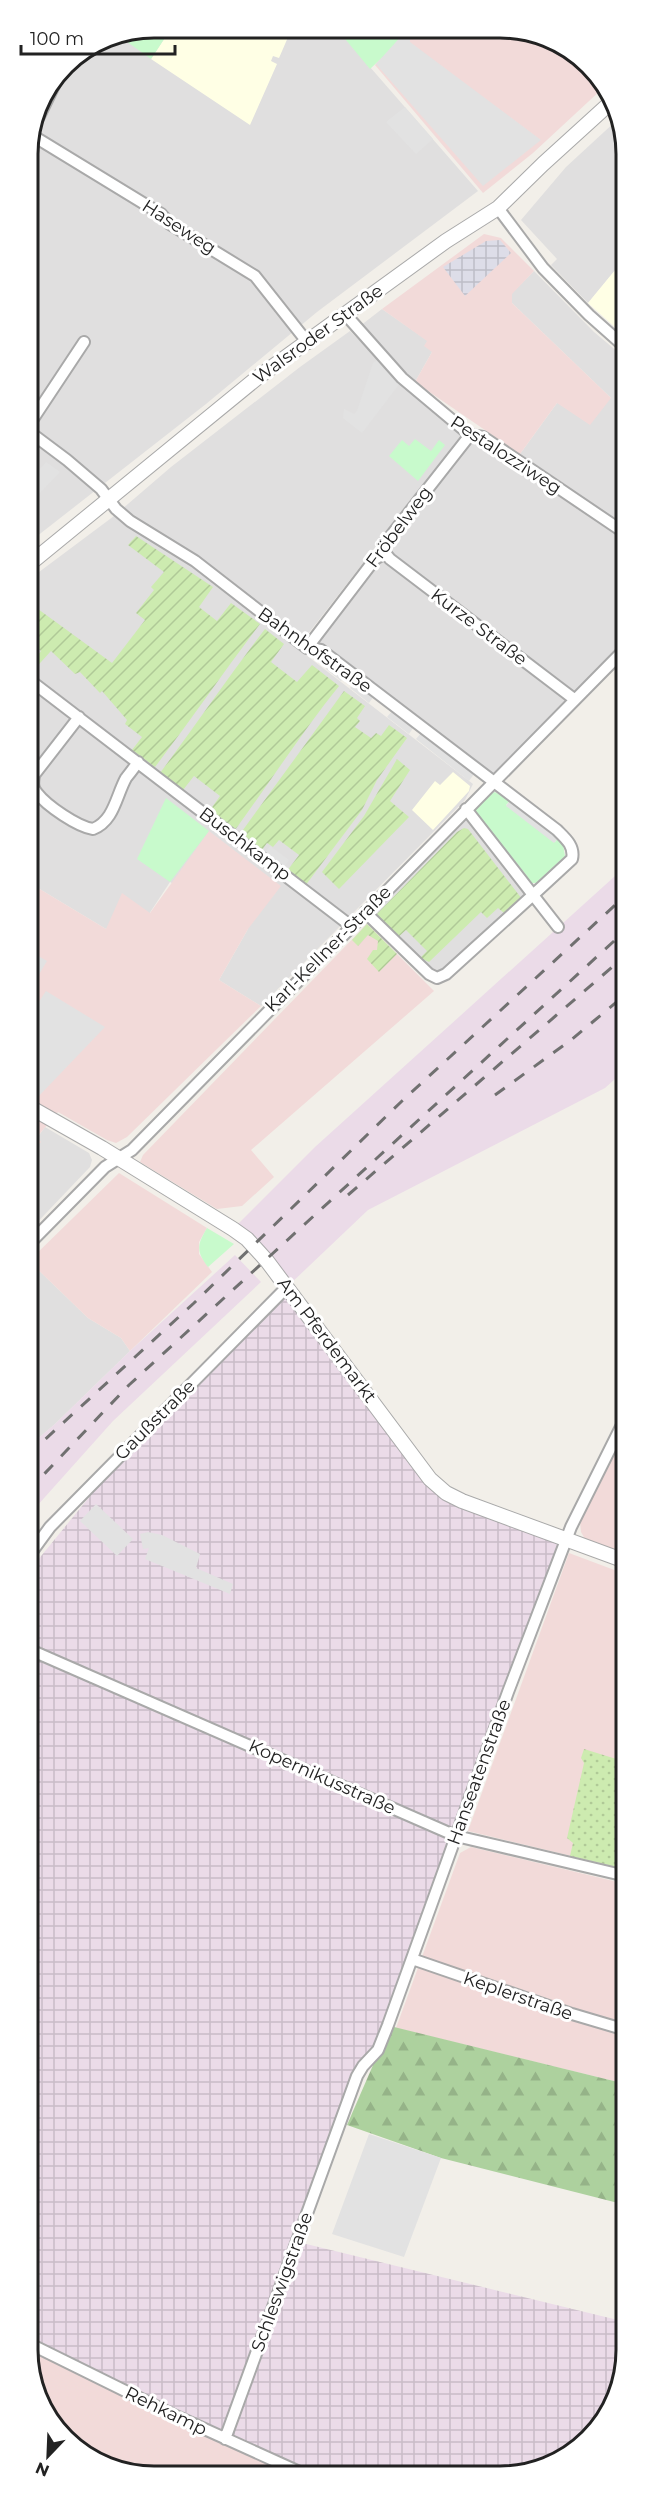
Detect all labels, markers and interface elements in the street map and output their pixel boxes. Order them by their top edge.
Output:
scale bar [21,18,176,56]
text: 100 m [30,28,84,50]
street label: Haseweg [138,195,220,259]
street label: Walsroder Straße [249,279,387,388]
street label: Pestalozziweg [446,411,566,499]
street label: Fröbelweg [361,482,437,572]
street label: Kurze Straße [427,584,532,670]
street label: Bahnhofstraße [254,603,376,698]
street label: Buschkamp [195,802,295,886]
street label: Karl-Kellner-Straße [260,881,396,1017]
street label: Am Pferdemarkt [273,1273,381,1407]
street label: Gaußstraße [110,1375,200,1465]
street label: Hanseatenstraße [442,1696,516,1848]
street label: Kopernikusstraße [245,1735,399,1819]
street label: Keplerstraße [460,1967,576,2025]
street label: Schleswigstraße [247,2209,317,2355]
street label: Rehkamp [121,2382,211,2440]
north arrow [18,2426,78,2486]
text: N [33,2458,52,2481]

